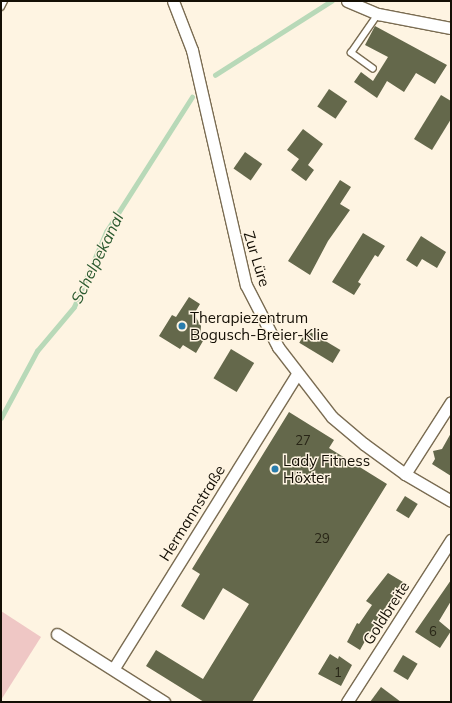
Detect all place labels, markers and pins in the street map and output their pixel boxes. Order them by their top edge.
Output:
place label: Therapiezentrum Bogusch-Breier-Klie [190,308,328,343]
marker: Therapiezentrum Bogusch-Breier-Klie [177,321,187,331]
place label: Lady Fitness Höxter [283,451,370,486]
marker: Lady Fitness Höxter [270,464,280,474]

